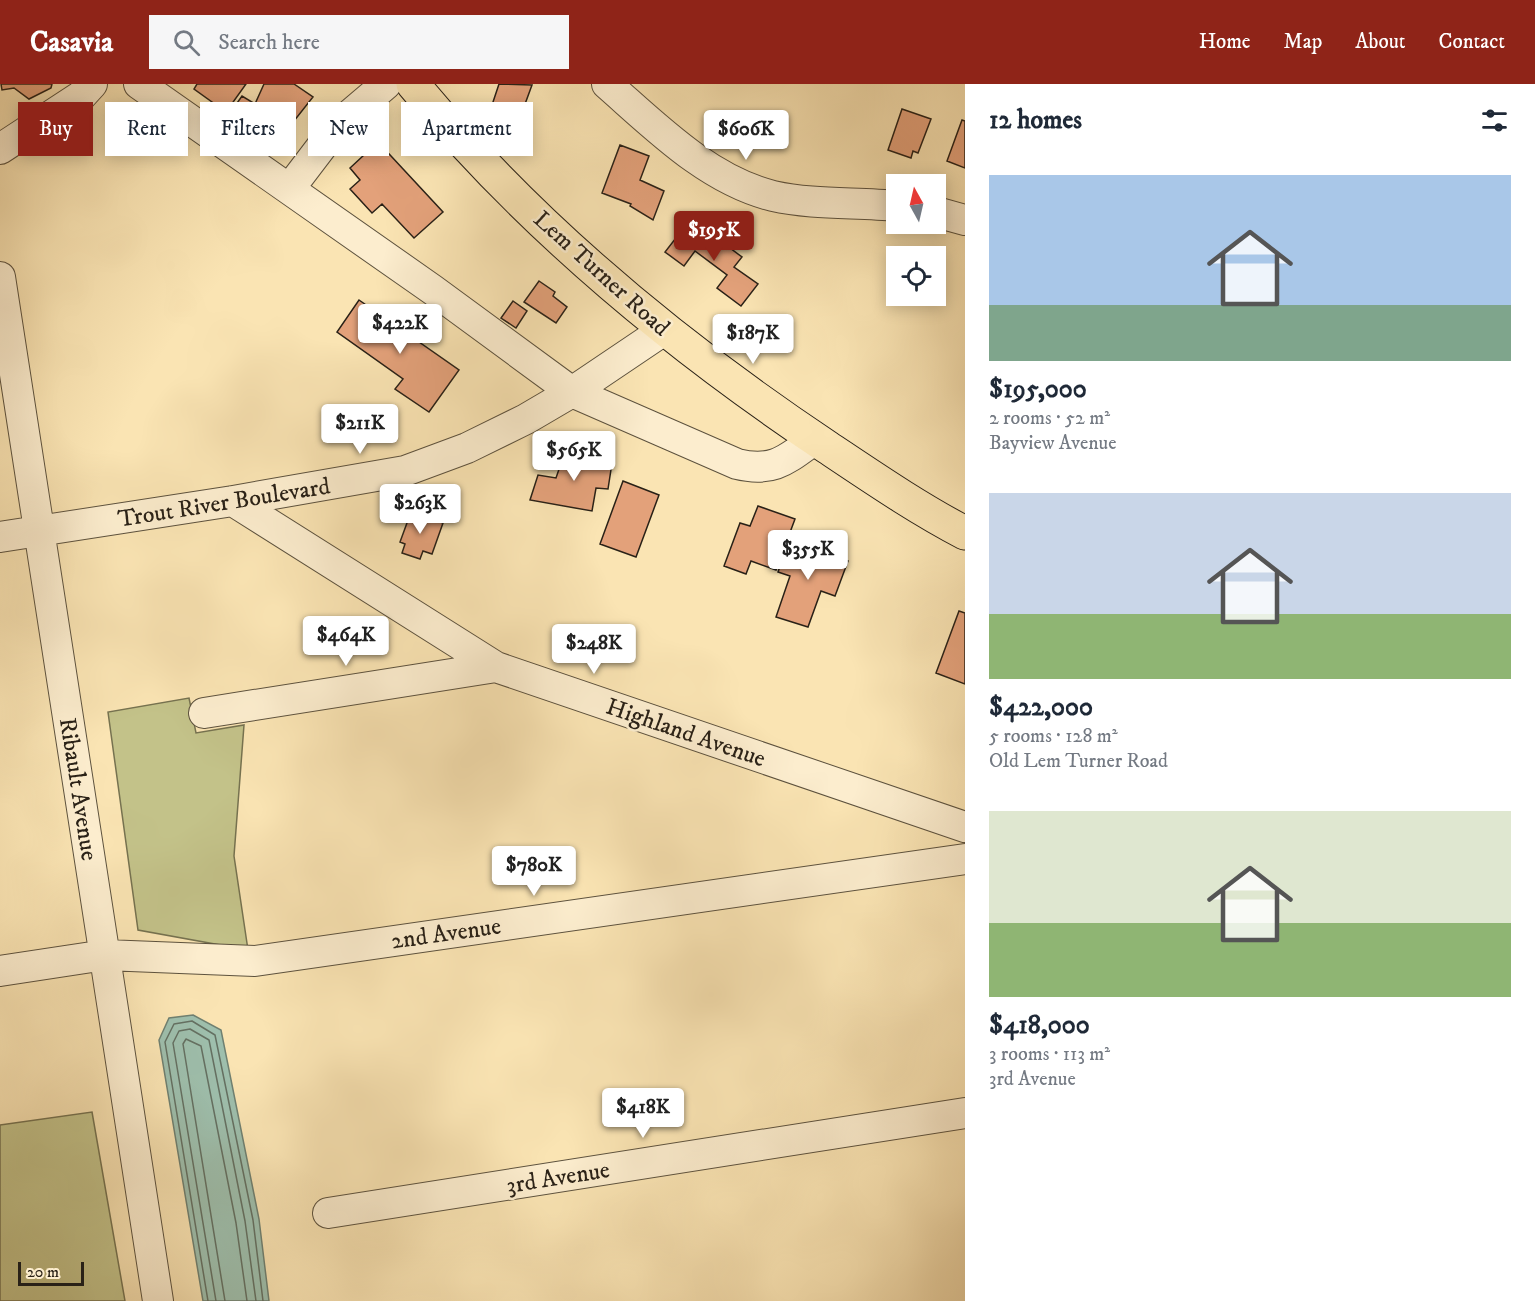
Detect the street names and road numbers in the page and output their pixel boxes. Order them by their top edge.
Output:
street label: Lem Turner Road [527,205,676,343]
street label: Trout River Boulevard [116,471,332,535]
street label: Highland Avenue [602,692,769,774]
street label: Ribault Avenue [52,716,104,863]
street label: 2nd Avenue [389,911,503,957]
street label: 3rd Avenue [504,1155,612,1201]

